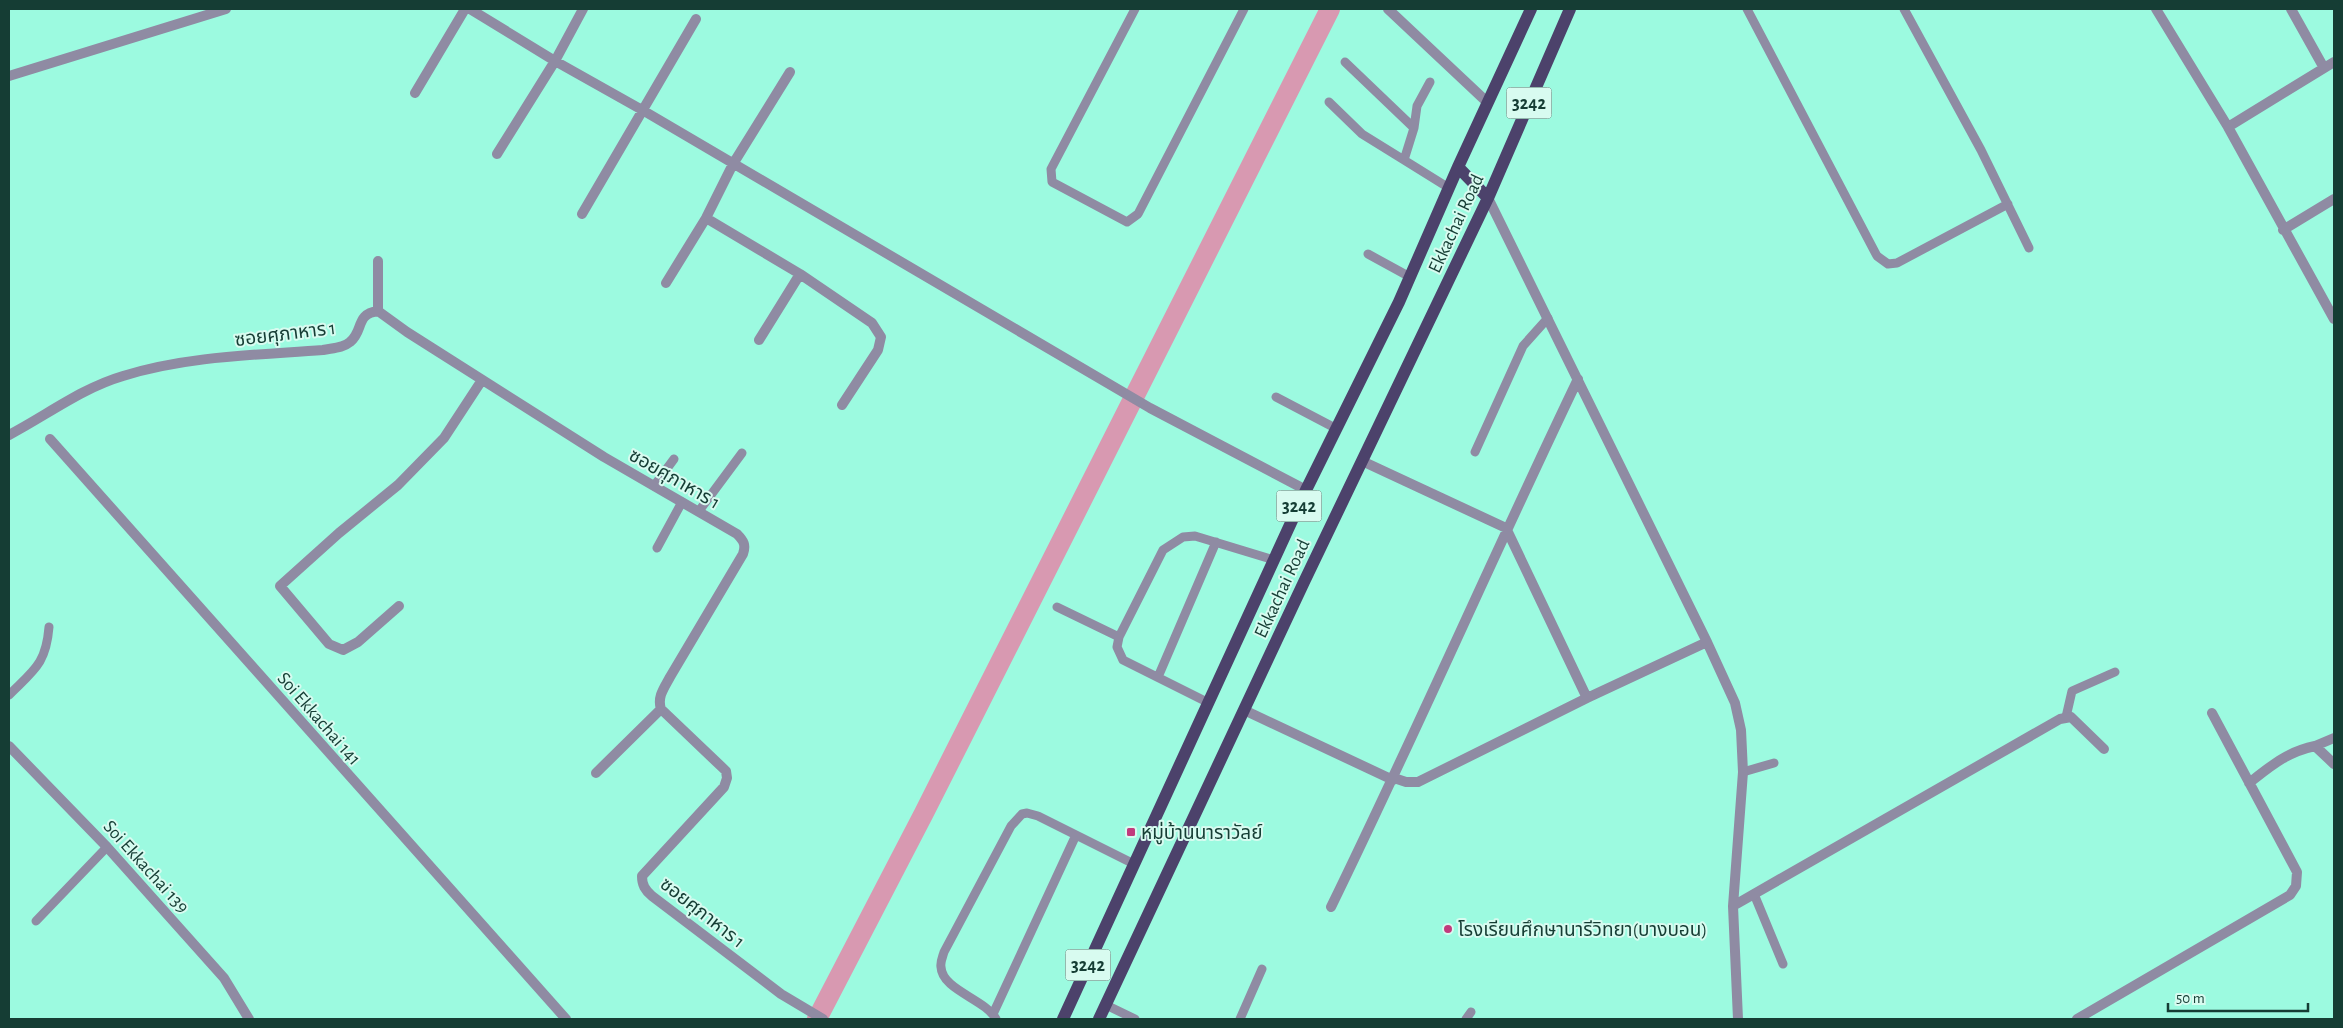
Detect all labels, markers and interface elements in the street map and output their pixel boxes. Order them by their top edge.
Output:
road number: 3242 [1506,88,1552,119]
street label: Ekkachai Road [1425,171,1488,276]
street label: ซอยศุภาหาร 1 [234,319,337,351]
street label: ซอยศุภาหาร 1 [625,446,723,514]
road number: 3242 [1276,491,1322,522]
street label: Ekkachai Road [1251,536,1314,641]
street label: Soi Ekkachai 141 [274,669,364,769]
street label: Soi Ekkachai 139 [100,817,192,917]
place label: หมู่บ้านนาราวัลย์ [1141,821,1263,845]
marker: หมู่บ้านนาราวัลย์ [1125,826,1137,838]
street label: ซอยศุภาหาร 1 [656,874,748,953]
place label: โรงเรียนศึกษานารีวิทยา(บางบอน) [1458,920,1707,940]
marker: โรงเรียนศึกษานารีวิทยา(บางบอน) [1442,923,1454,935]
road number: 3242 [1066,950,1110,980]
scale bar [2168,980,2308,1012]
text: 50 m [2176,991,2205,1006]

